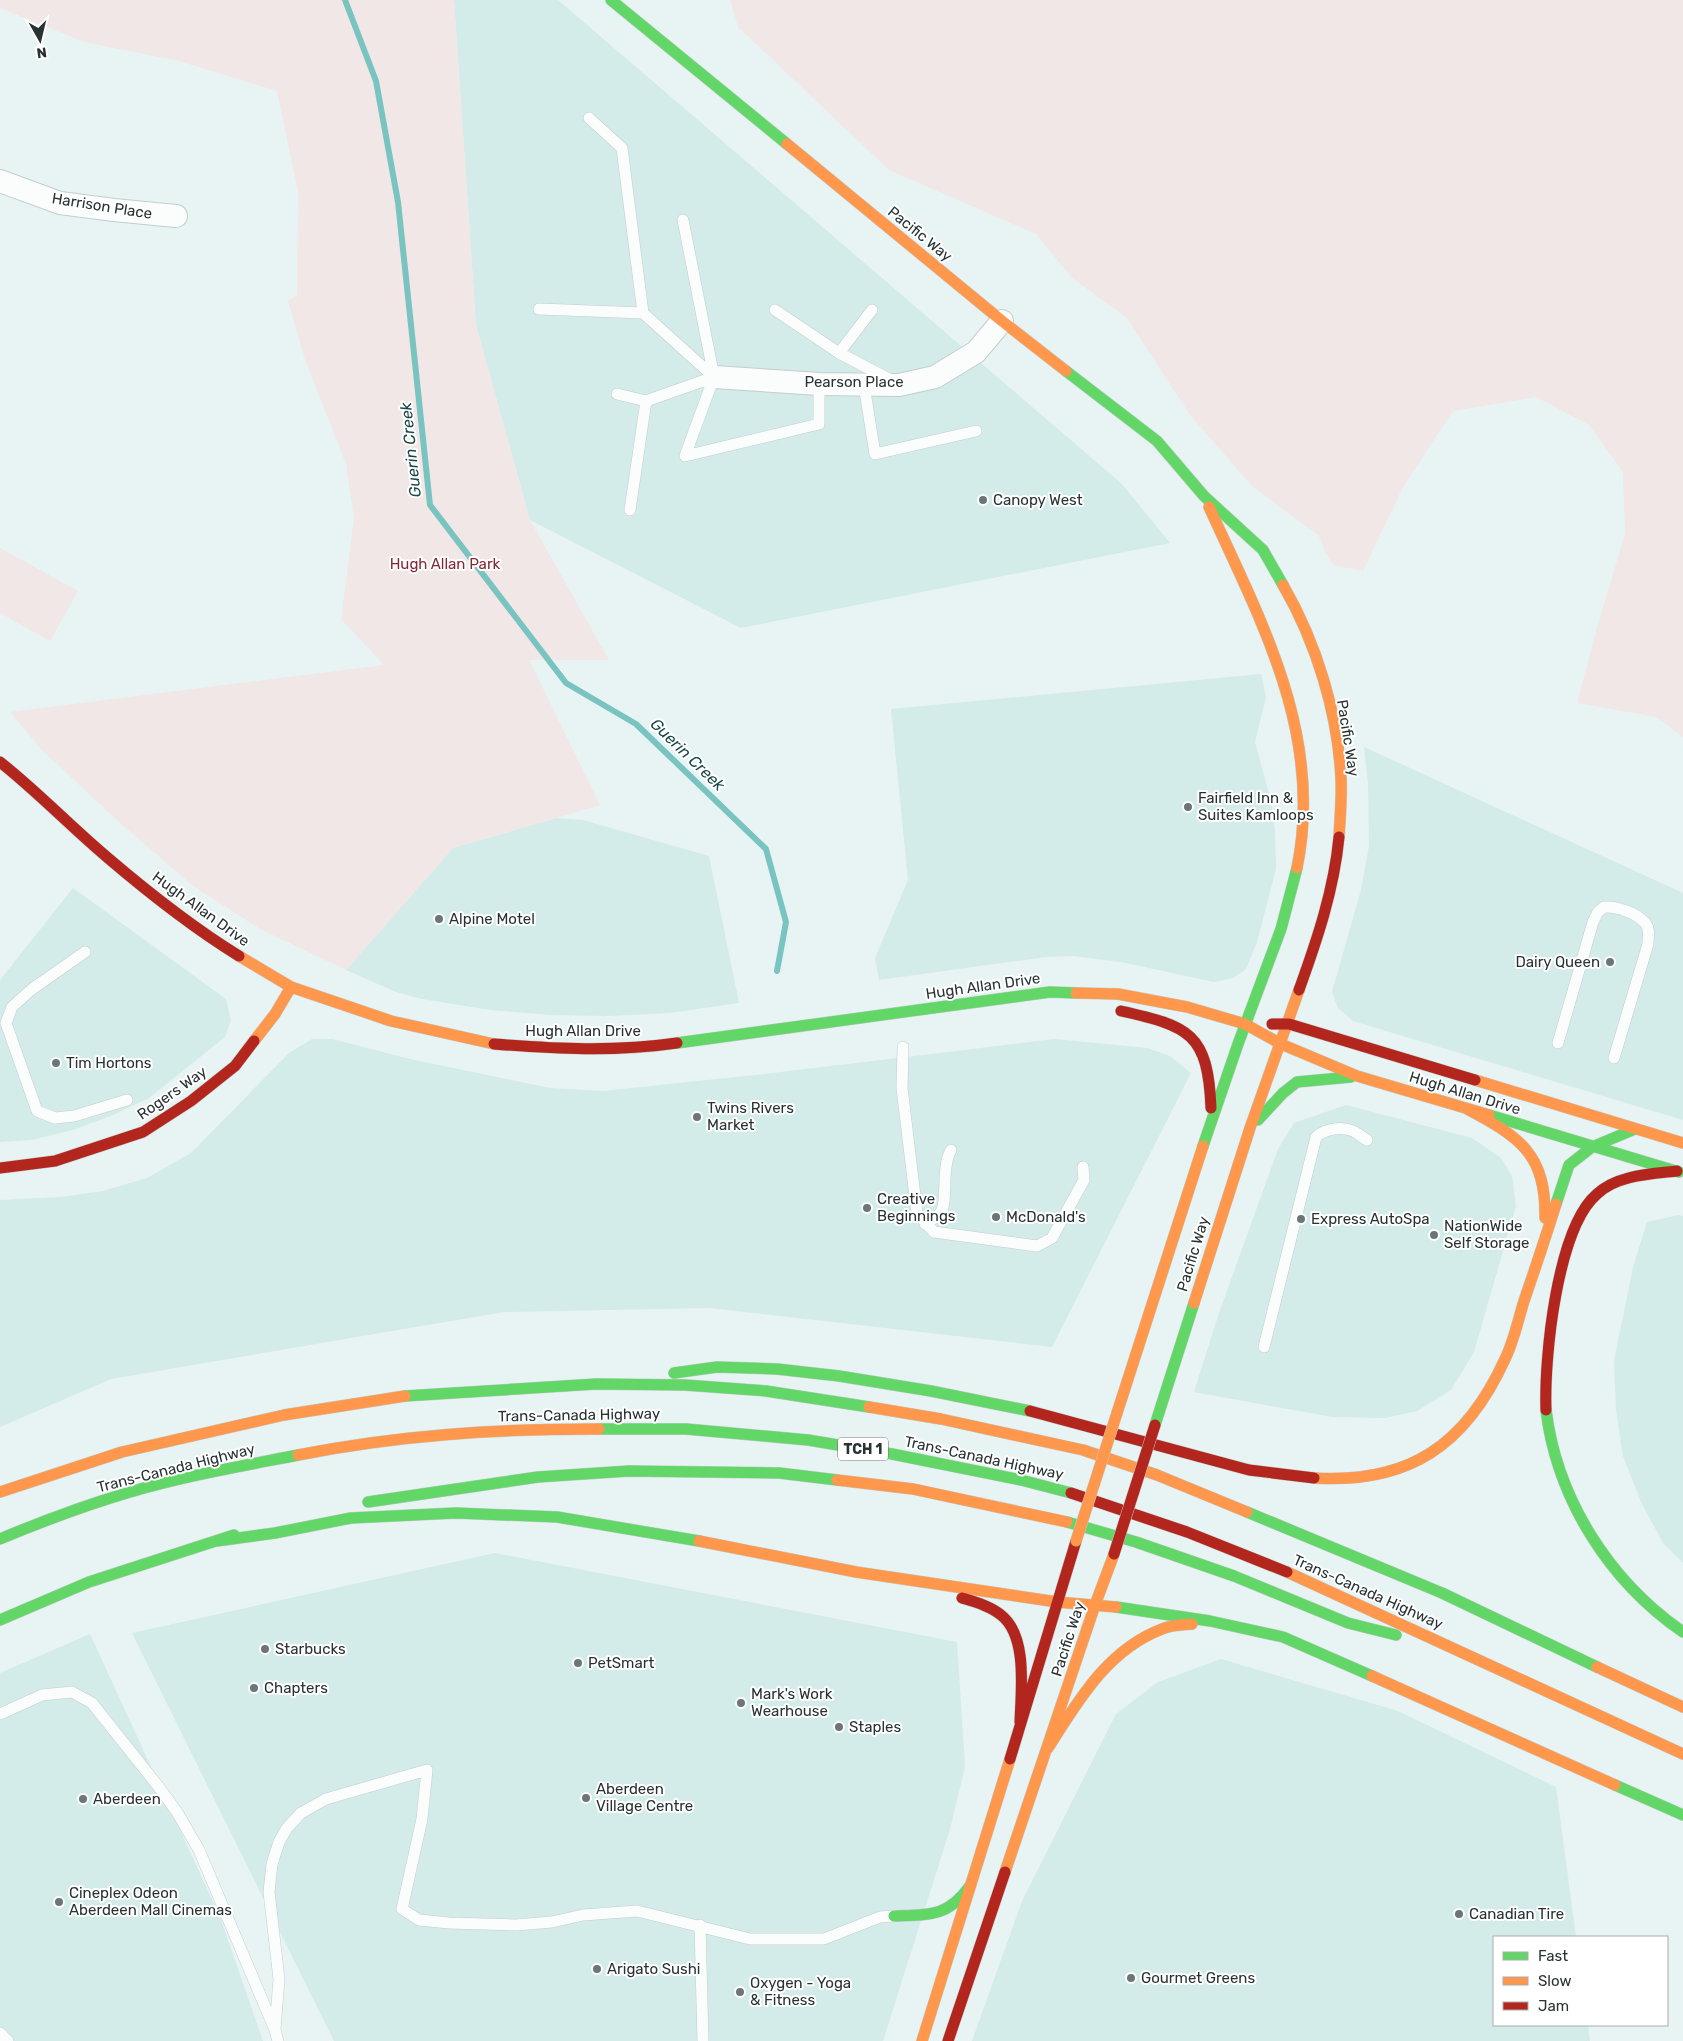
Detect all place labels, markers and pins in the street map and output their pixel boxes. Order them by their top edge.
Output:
place label: Canopy West [993,491,1083,509]
marker: Canopy West [977,494,989,506]
place label: Fairfield Inn & Suites Kamloops [1198,789,1314,824]
marker: Fairfield Inn & Suites Kamloops [1182,801,1194,813]
place label: Alpine Motel [449,910,535,928]
marker: Alpine Motel [433,913,445,925]
place label: Dairy Queen [1515,953,1600,971]
marker: Dairy Queen [1604,956,1616,968]
place label: Tim Hortons [66,1054,152,1072]
marker: Tim Hortons [50,1057,62,1069]
place label: Twins Rivers Market [707,1099,794,1134]
marker: Twins Rivers Market [691,1111,703,1123]
place label: Creative Beginnings [877,1190,956,1225]
marker: Creative Beginnings [861,1202,873,1214]
place label: McDonald's [1006,1208,1086,1226]
place label: Express AutoSpa [1311,1210,1430,1228]
marker: McDonald's [990,1211,1002,1223]
marker: Express AutoSpa [1295,1213,1307,1225]
place label: NationWide Self Storage [1444,1217,1530,1252]
marker: NationWide Self Storage [1428,1229,1440,1241]
place label: Starbucks [275,1640,346,1658]
marker: Starbucks [259,1643,271,1655]
place label: PetSmart [588,1654,654,1672]
marker: PetSmart [572,1657,584,1669]
place label: Chapters [264,1679,328,1697]
marker: Chapters [248,1682,260,1694]
place label: Mark's Work Wearhouse [751,1685,833,1720]
marker: Mark's Work Wearhouse [735,1697,747,1709]
place label: Staples [849,1718,901,1736]
marker: Staples [833,1721,845,1733]
place label: Aberdeen Village Centre [596,1780,693,1815]
place label: Aberdeen [93,1790,161,1808]
marker: Aberdeen Village Centre [580,1792,592,1804]
marker: Aberdeen [77,1793,89,1805]
place label: Cineplex Odeon Aberdeen Mall Cinemas [69,1884,232,1919]
marker: Cineplex Odeon Aberdeen Mall Cinemas [53,1896,65,1908]
place label: Canadian Tire [1469,1905,1564,1923]
marker: Canadian Tire [1453,1908,1465,1920]
place label: Arigato Sushi [607,1960,700,1978]
marker: Arigato Sushi [591,1963,603,1975]
place label: Gourmet Greens [1141,1969,1255,1987]
marker: Gourmet Greens [1125,1972,1137,1984]
place label: Oxygen - Yoga & Fitness [750,1974,851,2009]
marker: Oxygen - Yoga & Fitness [734,1986,746,1998]

